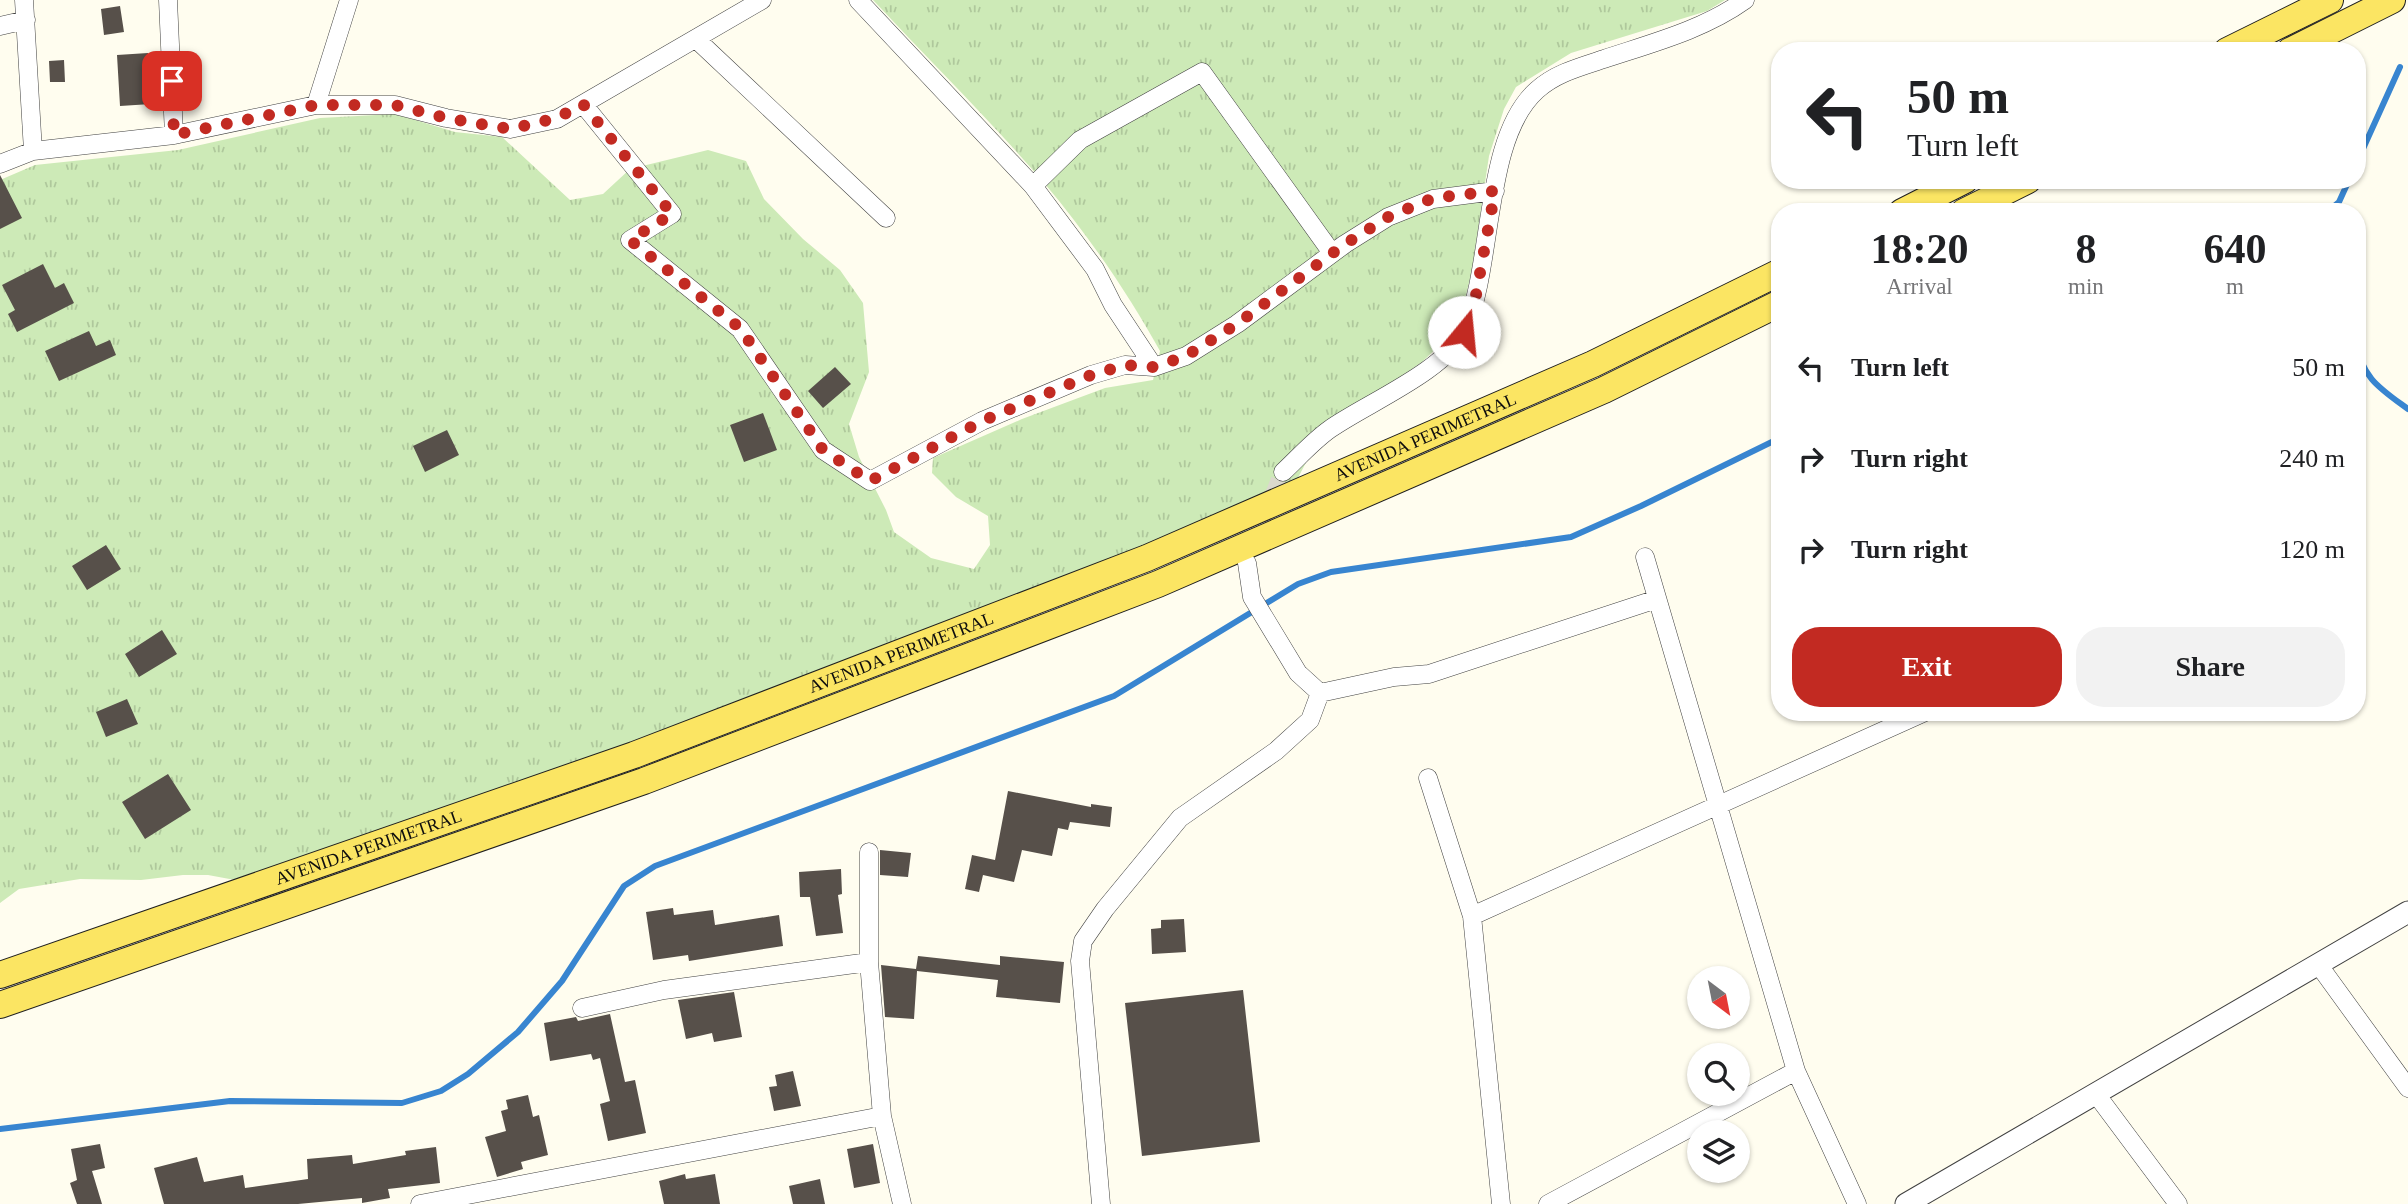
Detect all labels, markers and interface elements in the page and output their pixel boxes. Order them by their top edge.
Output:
pin [142,51,202,111]
icon: arrive [153,62,191,100]
text: 50 m [1907,69,2009,124]
icon: left [1792,70,1883,161]
text: Turn left [1907,127,2019,163]
text: 18:20 [1871,226,1969,272]
text: 8 [2075,226,2096,272]
text: 640 [2203,226,2266,272]
text: Arrival [1886,274,1953,299]
text: min [2068,274,2104,299]
text: m [2226,274,2244,299]
position arrow [1427,295,1501,369]
icon: left [1792,349,1830,387]
text: Turn left [1851,353,1949,382]
text: 50 m [2292,353,2345,382]
street label: AVENIDA PERIMETRAL [1331,389,1519,485]
icon: right [1792,440,1830,478]
text: Turn right [1851,444,1968,473]
text: 240 m [2279,444,2345,473]
icon: right [1792,531,1830,569]
text: Turn right [1851,535,1968,564]
text: 120 m [2279,535,2345,564]
street label: AVENIDA PERIMETRAL [806,608,996,697]
button: Exit [1792,627,2062,707]
button: Share [2076,627,2345,707]
street label: AVENIDA PERIMETRAL [272,806,464,889]
north arrow [1687,966,1750,1029]
map controls [1687,966,1750,1183]
button: search [1687,1043,1750,1106]
button: layers [1687,1120,1750,1183]

